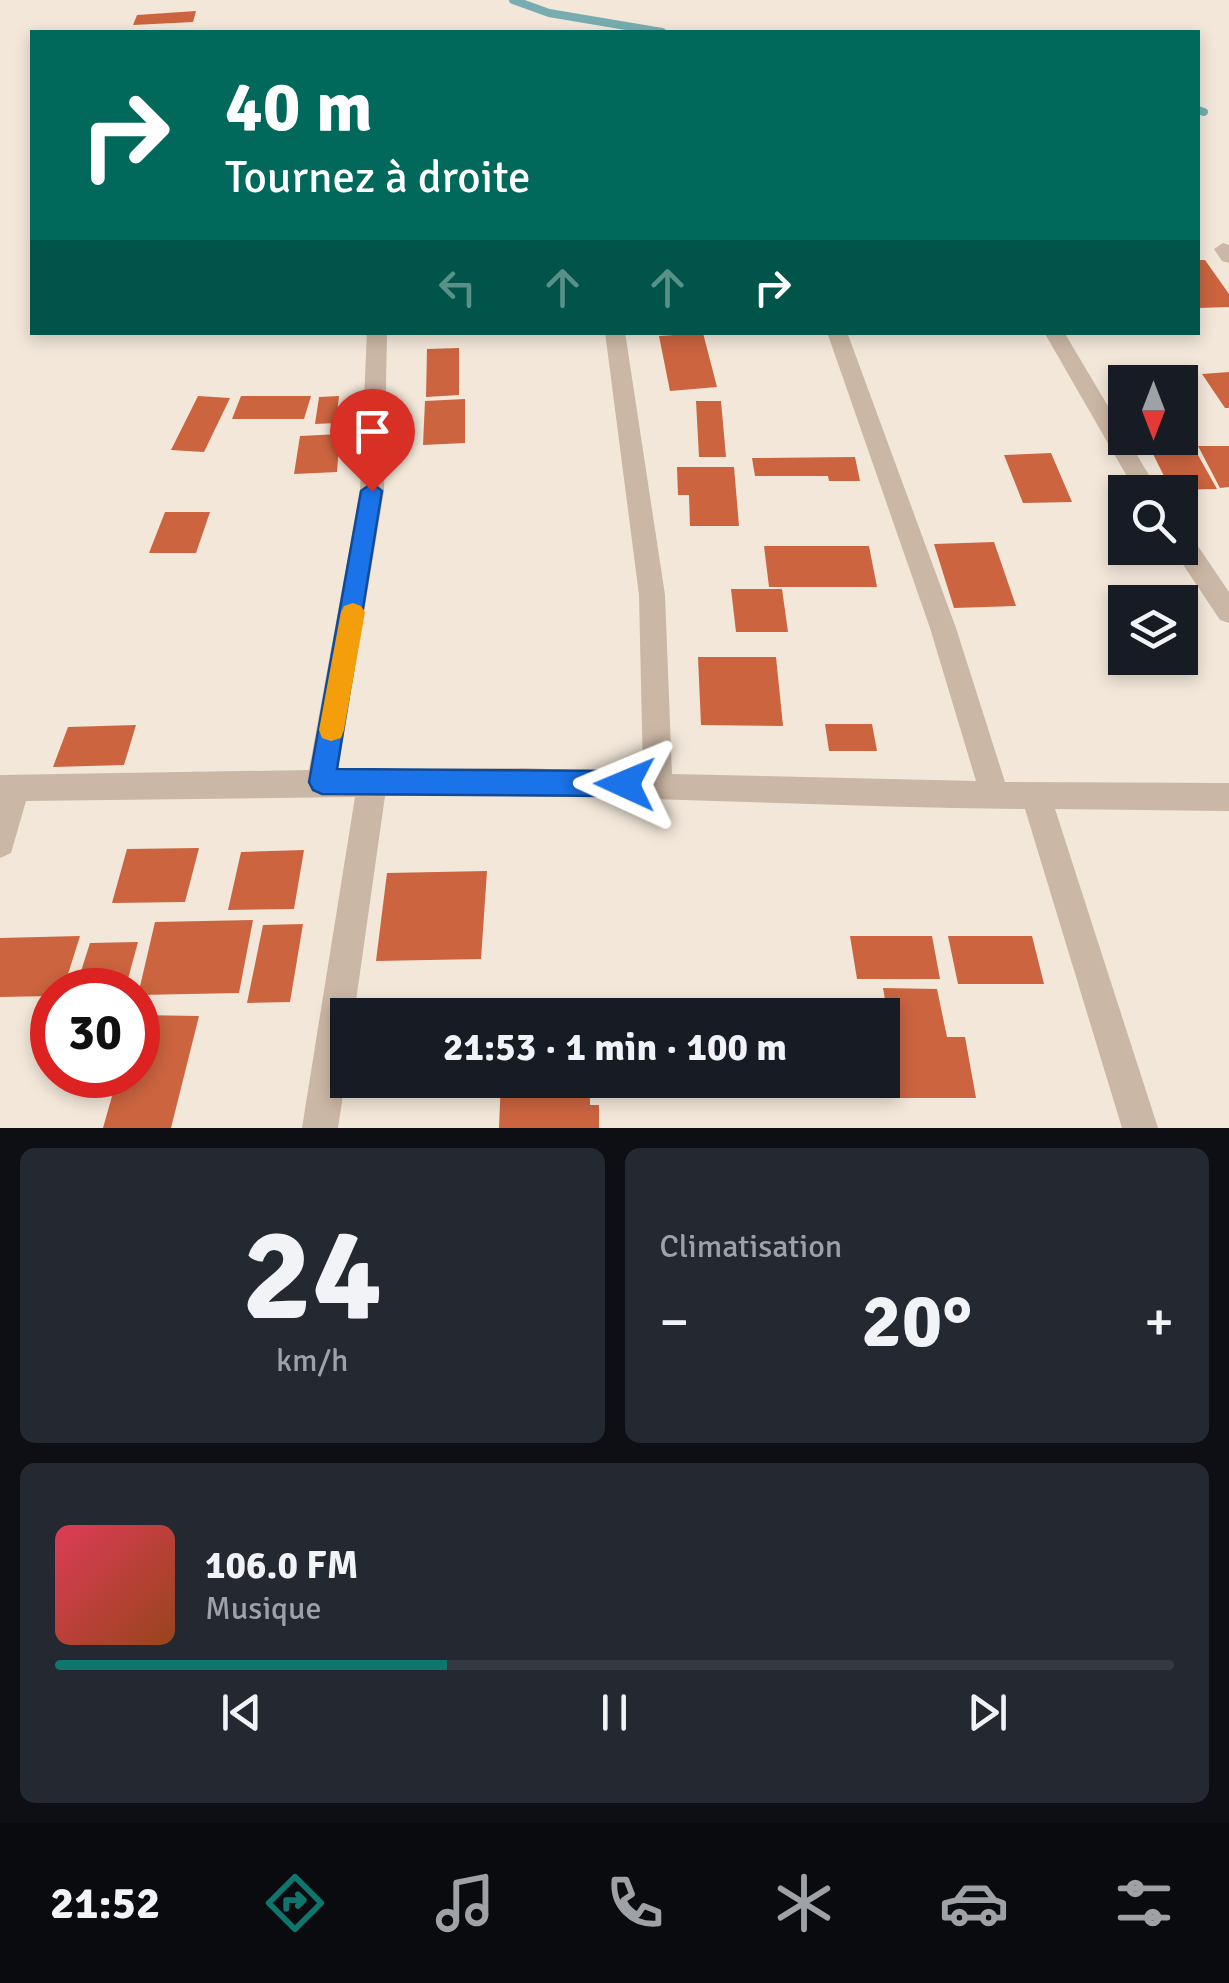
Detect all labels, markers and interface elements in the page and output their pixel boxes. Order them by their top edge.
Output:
text: 40 m [225,64,373,150]
icon: right [60,70,190,200]
text: Tournez à droite [225,150,531,205]
icon: left [430,260,485,315]
icon: ahead [535,260,590,315]
icon: ahead [640,260,695,315]
icon: right [745,260,800,315]
north arrow [1108,365,1198,455]
map controls [1108,365,1198,675]
pin [330,389,415,492]
icon: arrive [345,404,400,459]
button: search [1108,475,1198,565]
button: layers [1108,585,1198,675]
position arrow [573,732,677,836]
speed limit sign: 30 [30,968,160,1098]
text: 21:53 · 1 min · 100 m [443,1024,787,1071]
text: 24 [242,1196,382,1356]
text: Climatisation [660,1227,842,1266]
text: 20° [861,1275,972,1368]
text: − [660,1288,689,1356]
text: + [1144,1288,1174,1356]
text: km/h [276,1341,348,1380]
text: 106.0 FM [205,1542,358,1589]
text: Musique [205,1589,321,1628]
icon: previous [214,1685,269,1740]
icon: pause [587,1685,642,1740]
icon: next [960,1685,1015,1740]
icon: directions [260,1868,330,1938]
icon: music [430,1868,500,1938]
icon: phone [600,1868,670,1938]
icon: climate [769,1868,839,1938]
icon: car [939,1868,1009,1938]
icon: filters [1109,1868,1179,1938]
text: 21:52 [50,1876,160,1931]

